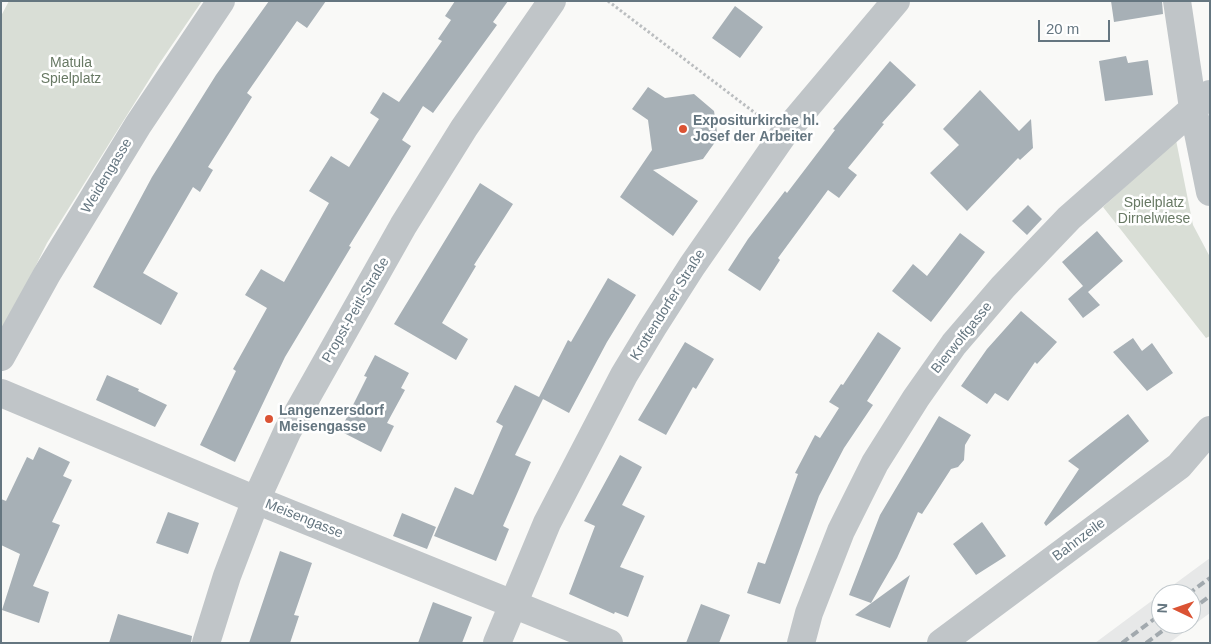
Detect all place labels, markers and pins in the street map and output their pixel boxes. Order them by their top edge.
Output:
place label: Expositurkirche hl. Josef der Arbeiter [693,113,819,146]
marker: Expositurkirche hl. Josef der Arbeiter [677,123,689,135]
place label: Langenzersdorf Meisengasse [279,403,384,436]
marker: Langenzersdorf Meisengasse [263,413,275,425]

